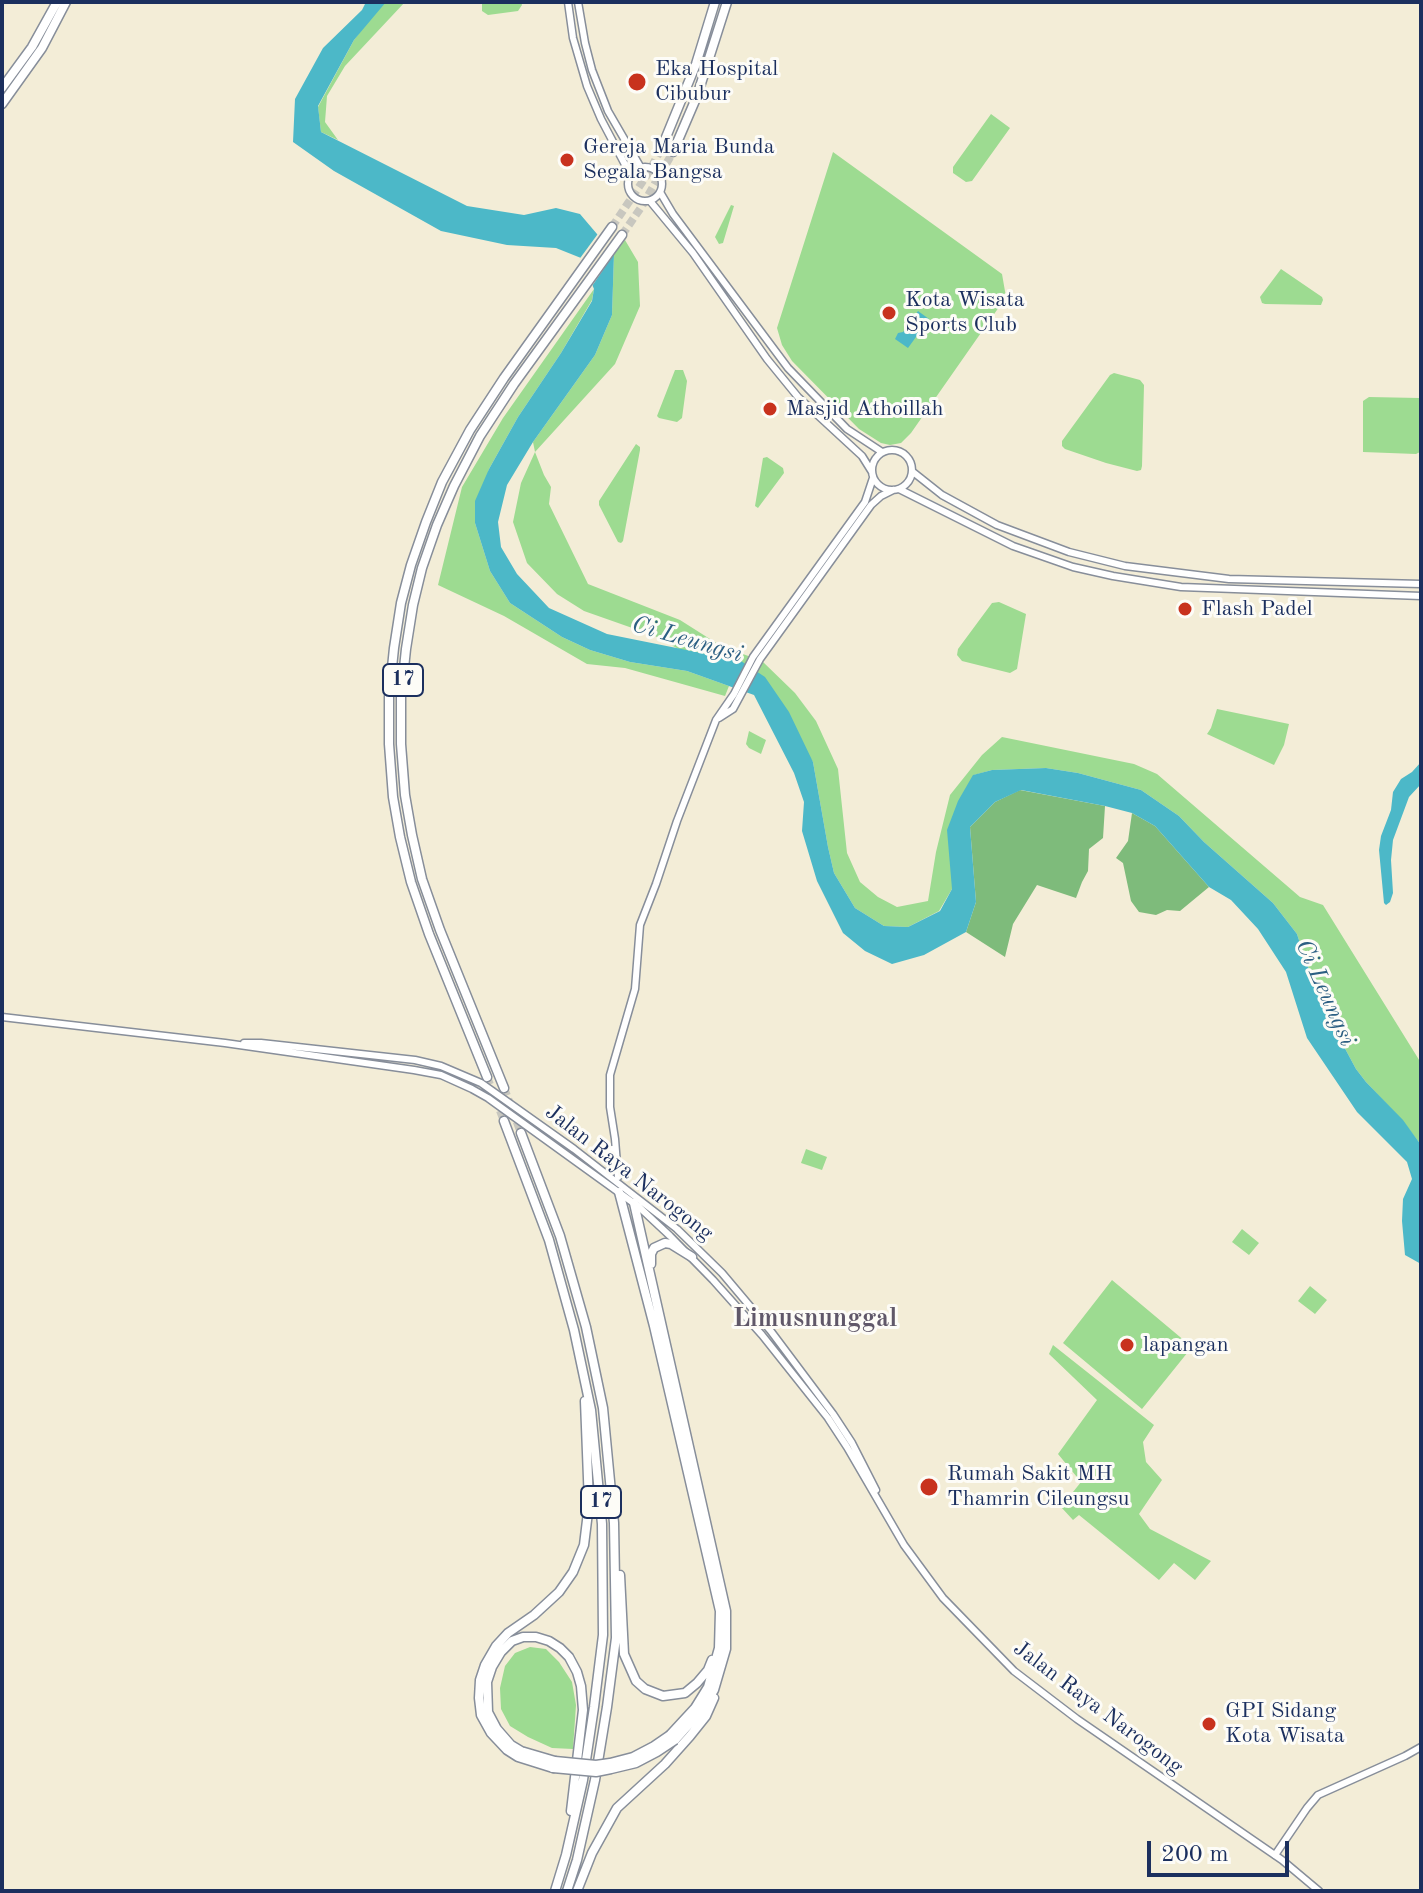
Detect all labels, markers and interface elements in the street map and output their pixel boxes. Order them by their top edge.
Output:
place label: Eka Hospital Cibubur [655,56,778,108]
marker: Eka Hospital Cibubur [626,71,648,93]
place label: Gereja Maria Bunda Segala Bangsa [583,134,775,186]
marker: Gereja Maria Bunda Segala Bangsa [558,151,576,169]
place label: Kota Wisata Sports Club [905,287,1025,338]
marker: Kota Wisata Sports Club [880,304,898,322]
place label: Masjid Athoillah [786,396,944,422]
marker: Masjid Athoillah [761,400,779,418]
place label: Flash Padel [1201,596,1313,622]
marker: Flash Padel [1176,600,1194,618]
water label: Ci Leungsi [628,610,746,670]
road number: 17 [383,664,423,696]
water label: Ci Leungsi [1289,935,1361,1051]
street label: Jalan Raya Narogong [540,1099,718,1247]
district label: Limusnunggal [733,1303,897,1335]
place label: lapangan [1143,1332,1229,1358]
marker: lapangan [1118,1336,1136,1354]
place label: Rumah Sakit MH Thamrin Cileungsu [947,1461,1130,1512]
marker: Rumah Sakit MH Thamrin Cileungsu [918,1476,940,1498]
road number: 17 [581,1486,621,1518]
street label: Jalan Raya Narogong [1008,1635,1188,1781]
place label: GPI Sidang Kota Wisata [1225,1698,1345,1750]
marker: GPI Sidang Kota Wisata [1200,1715,1218,1733]
scale bar [1151,1825,1293,1875]
text: 200 m [1161,1843,1229,1867]

